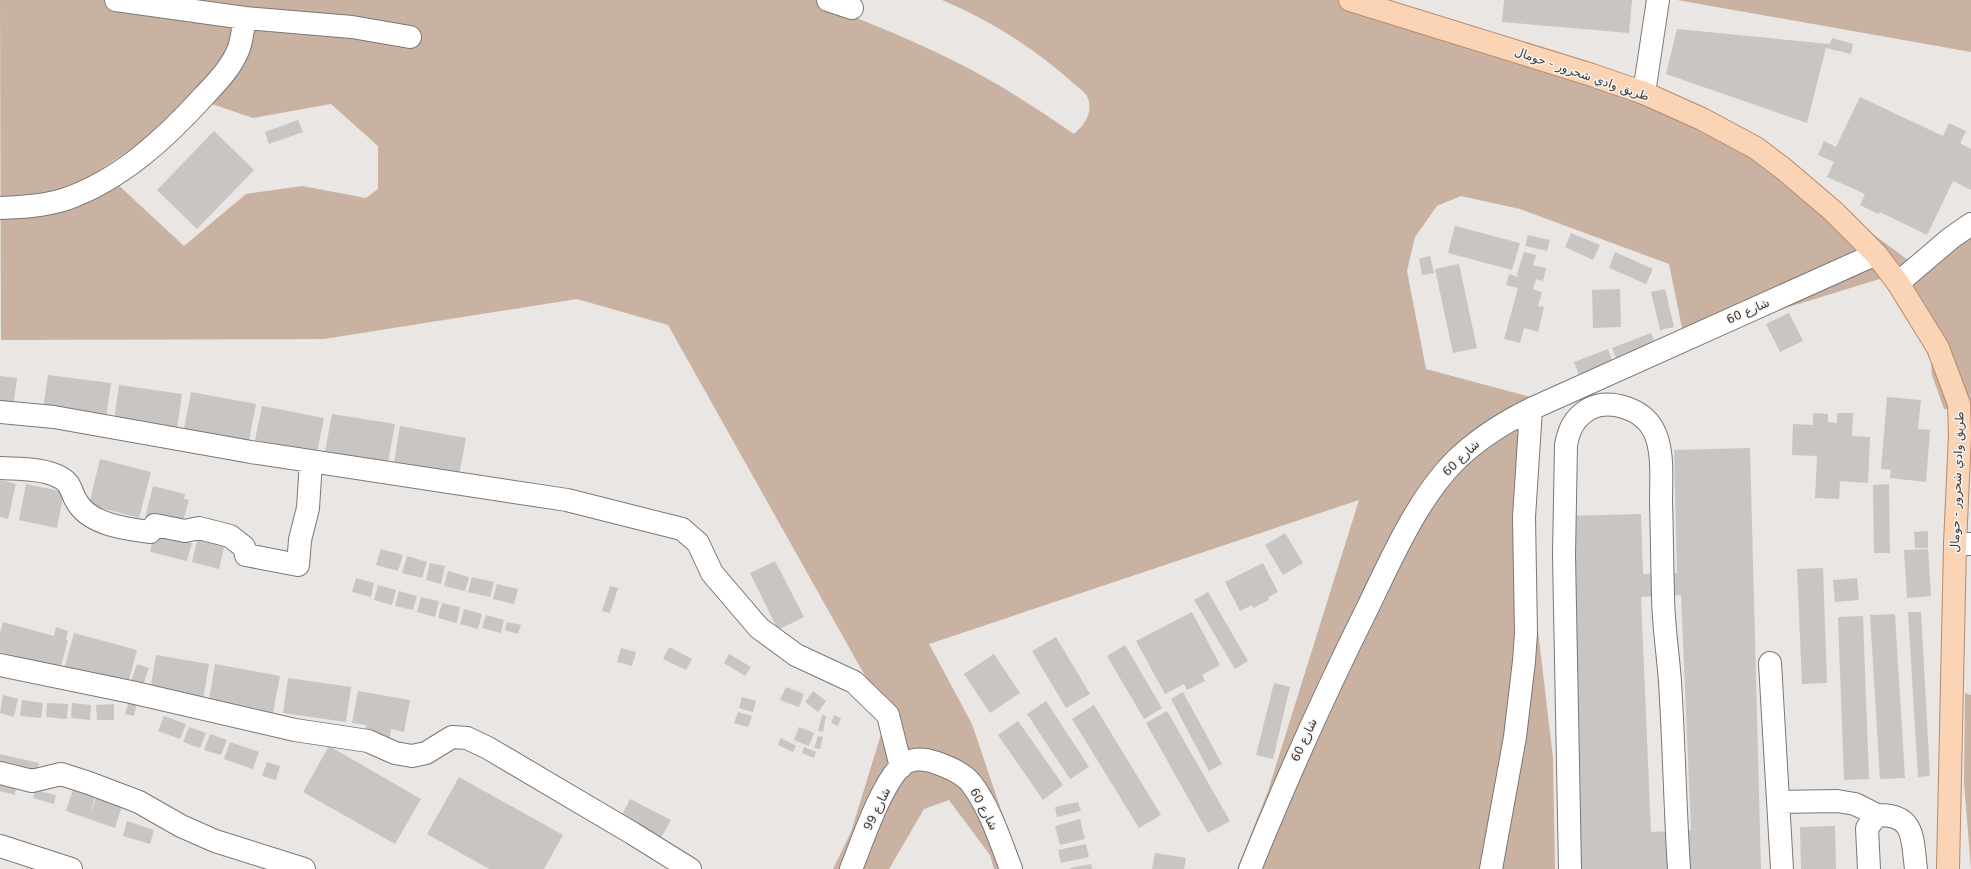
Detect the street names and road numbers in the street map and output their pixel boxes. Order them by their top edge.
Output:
street label: طريق وادي شحرور - حومال [1513,44,1651,105]
street label: شارع 60 [1724,295,1772,328]
street label: طريق وادي شحرور - حومال [1948,411,1967,553]
street label: شارع 60 [1440,437,1483,480]
street label: شارع 60 [1288,716,1321,764]
street label: شارع 99 [861,785,894,833]
street label: شارع 60 [966,786,1001,833]

